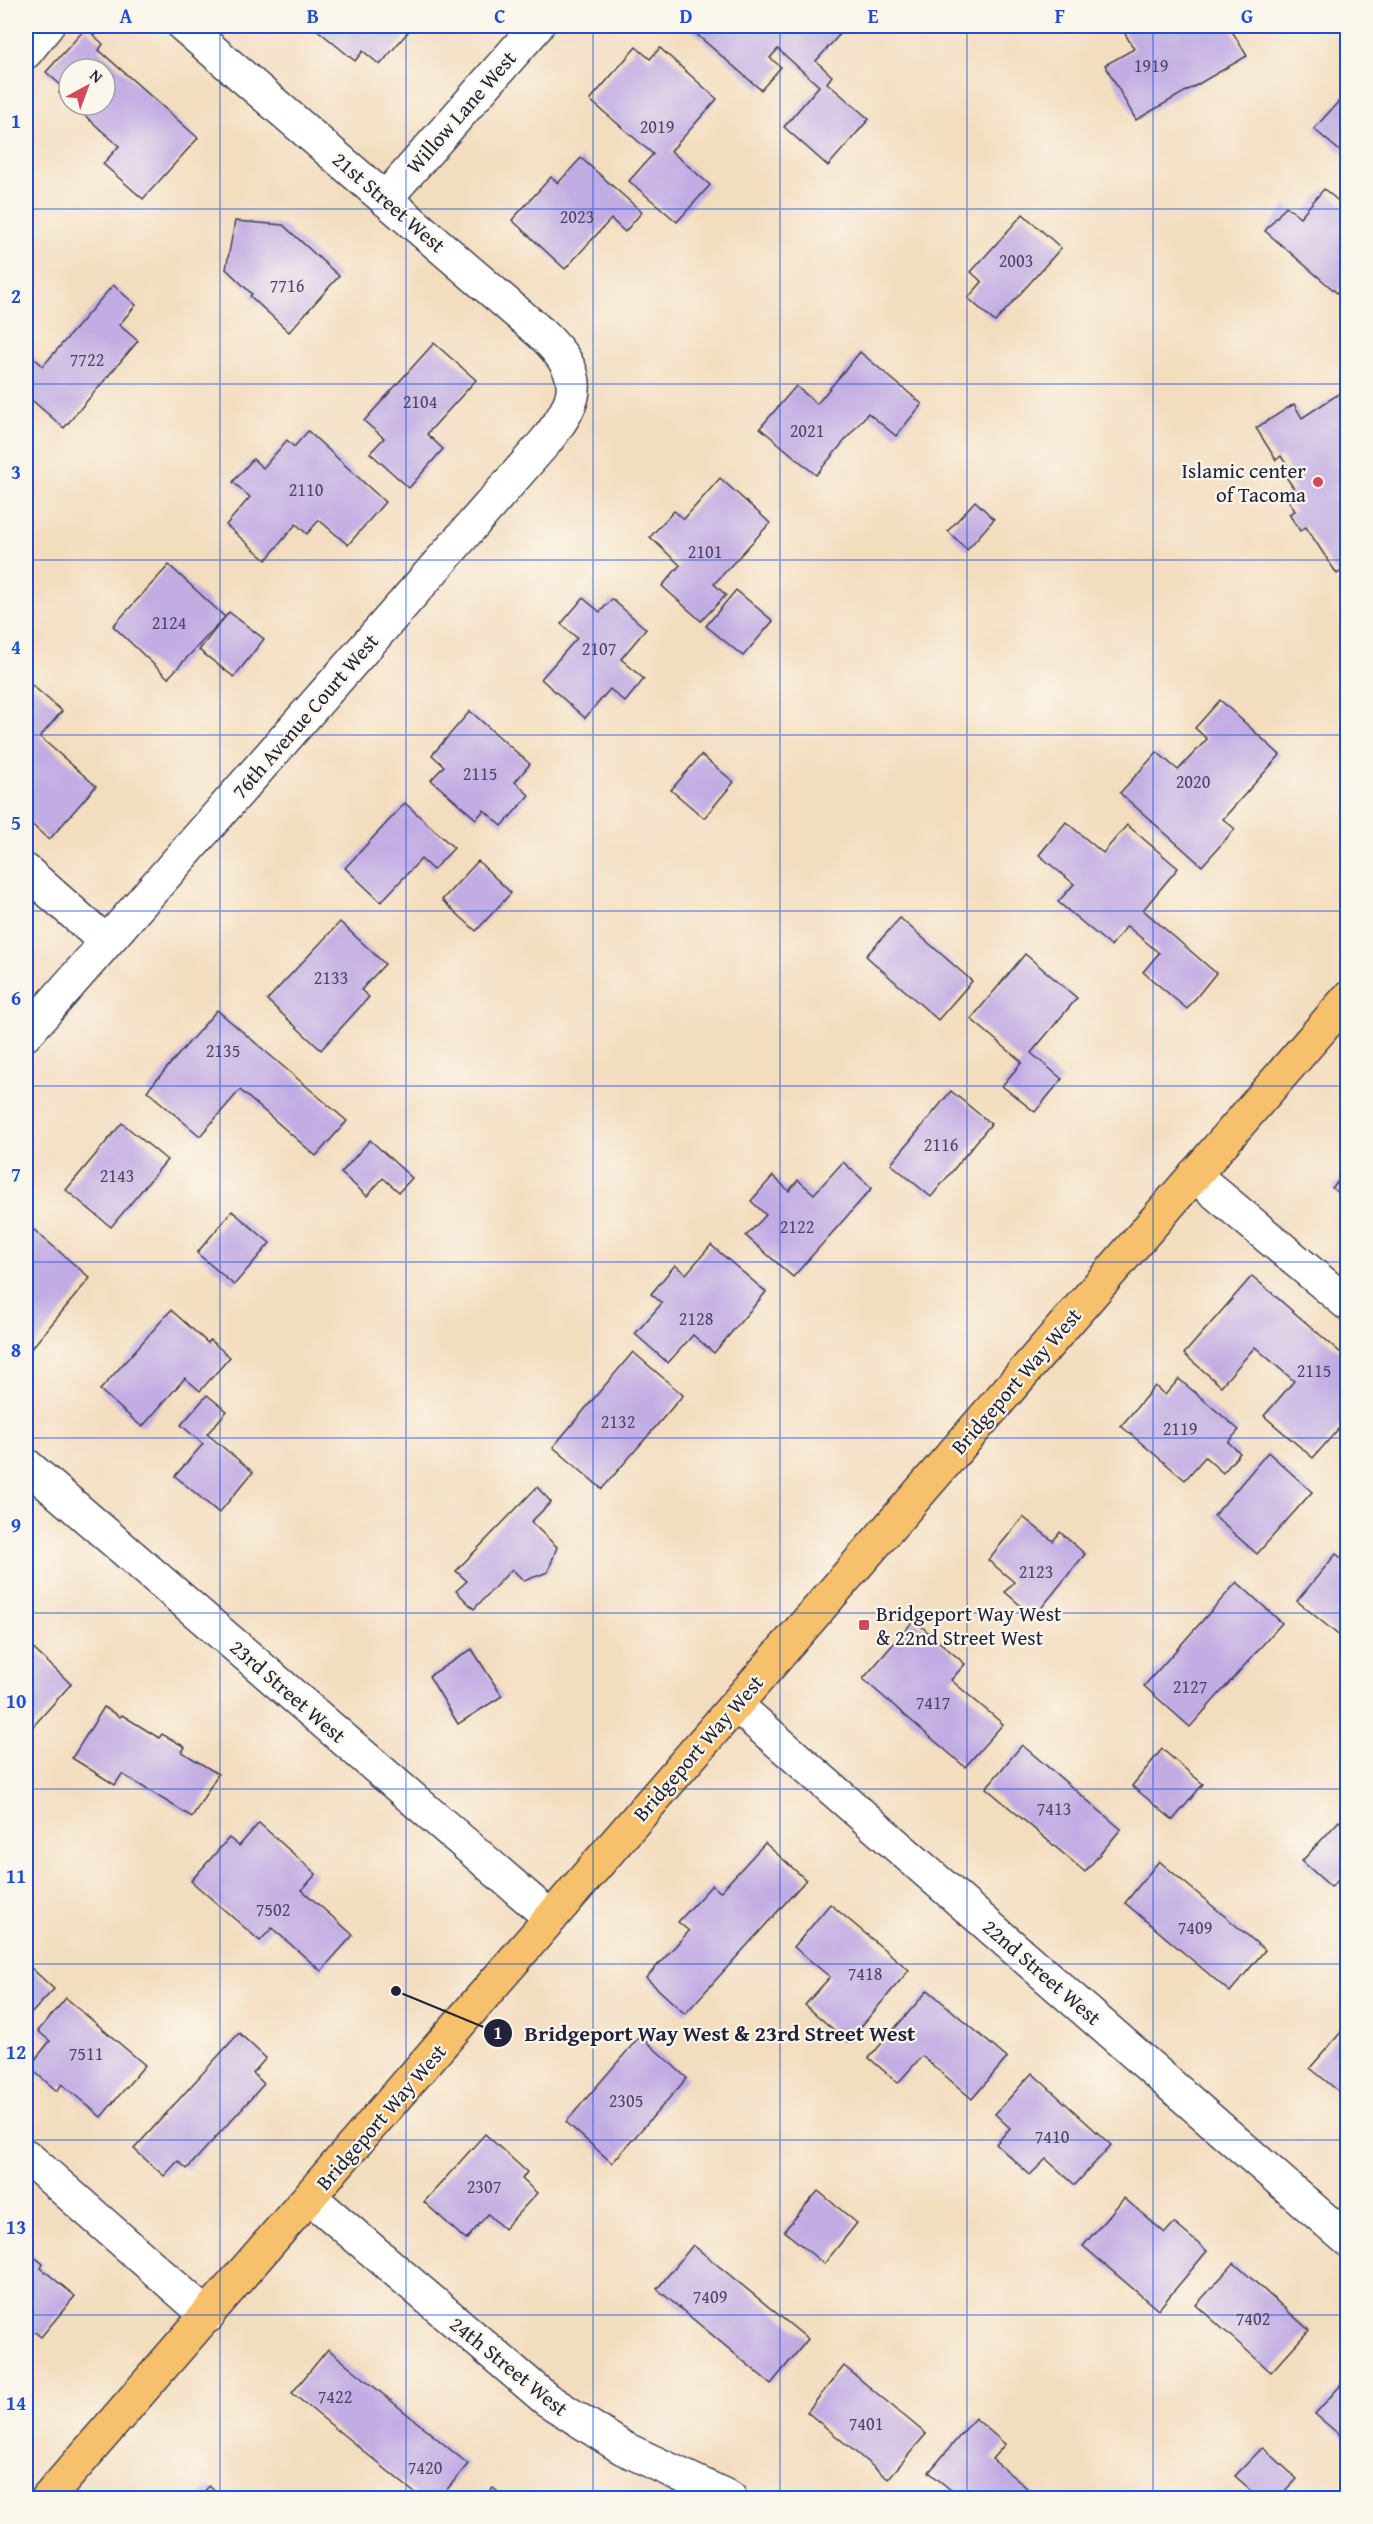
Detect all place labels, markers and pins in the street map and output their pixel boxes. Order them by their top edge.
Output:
place label: Islamic center of Tacoma [1182,455,1306,510]
marker: Islamic center of Tacoma [1311,475,1325,489]
place label: Bridgeport Way West & 22nd Street West [876,1598,1062,1653]
marker: Bridgeport Way West & 22nd Street West [857,1618,871,1632]
callout: Bridgeport Way West & 23rd Street West [483,2013,928,2053]

